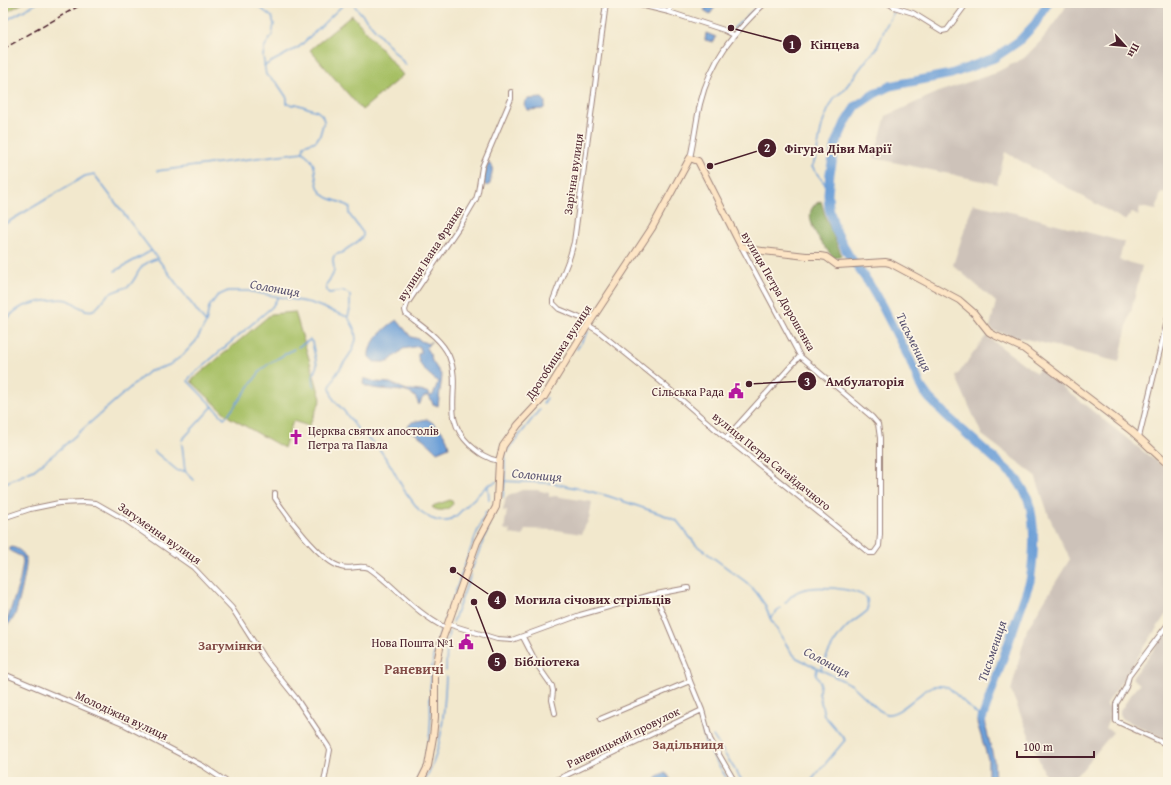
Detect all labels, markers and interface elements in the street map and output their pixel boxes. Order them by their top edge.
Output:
north arrow [1105,26,1145,66]
callout: Кінцева [782,32,867,57]
text: Кінцева [811,35,860,54]
text: 1 [789,36,795,53]
text: Пн [1123,41,1144,61]
street label: Зарічна вулиця [559,132,587,216]
callout: Фігура Діви Марії [757,136,900,161]
text: 2 [764,139,770,156]
text: Фігура Діви Марії [784,139,892,158]
street label: вулиця Івана Франка [393,202,467,304]
street label: вулиця Петра Дорошенка [738,228,820,354]
water label: Солониця [249,274,302,302]
street label: Дрогобицька вулиця [520,301,595,404]
water label: Тисьмениця [891,309,937,375]
callout: Амбулаторія [797,369,912,394]
text: Амбулаторія [826,372,904,391]
text: 3 [804,373,810,390]
public building icon: Сільська Рада [727,382,745,400]
place label: Сільська Рада [652,383,724,400]
street label: вулиця Петра Сагайдачного [709,408,835,514]
place label: Церква святих апостолів Петра та Павла [308,422,439,453]
church icon: Церква святих апостолів Петра та Павла [287,428,305,446]
water label: Солониця [511,463,564,487]
street label: Загуменна вулиця [115,498,205,568]
callout: Могила січових стрільців [487,587,679,612]
text: Могила січових стрільців [515,590,671,609]
text: 4 [494,591,500,608]
water label: Тисьмениця [973,617,1012,684]
public building icon: Нова Пошта №1 [457,633,475,651]
place label: Нова Пошта №1 [372,634,454,651]
district label: Загумінки [198,636,262,655]
water label: Солониця [800,642,854,683]
callout: Бібліотека [487,649,588,674]
text: Бібліотека [514,652,580,671]
text: 5 [494,653,500,670]
district label: Раневичі [384,659,444,679]
street label: Молодіжна вулиця [73,686,171,744]
street label: Раневицький провулок [564,702,683,772]
scale bar [1017,733,1094,759]
district label: Задільниця [652,735,724,754]
text: 100 m [1023,738,1053,755]

